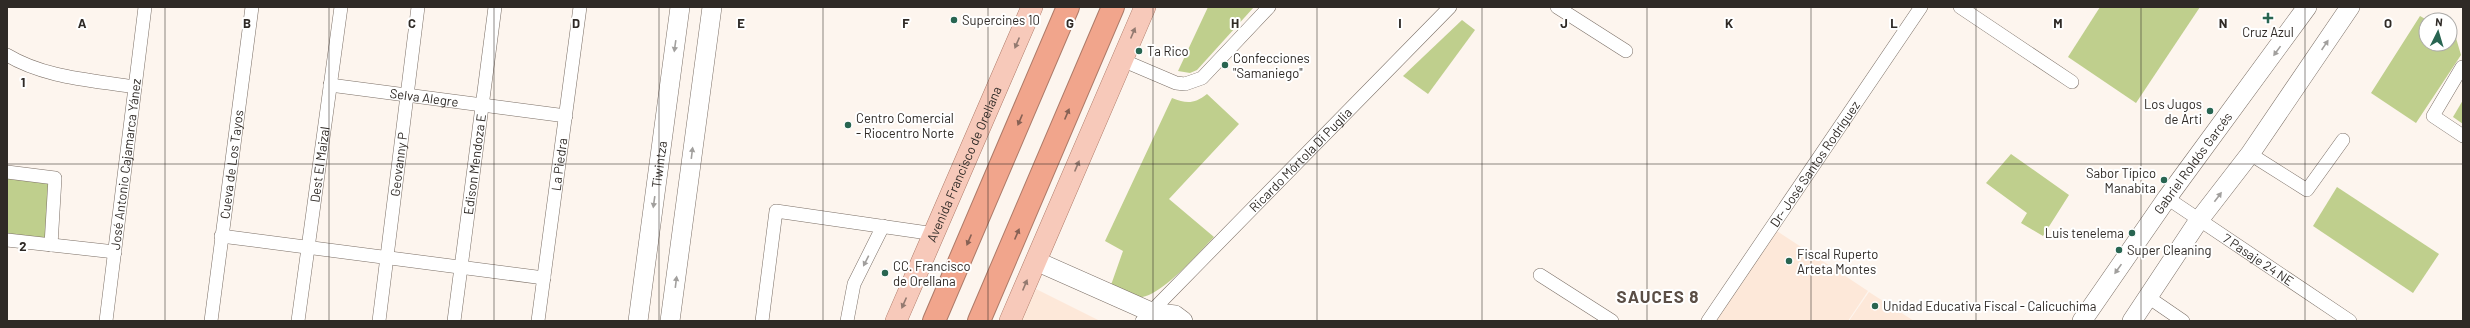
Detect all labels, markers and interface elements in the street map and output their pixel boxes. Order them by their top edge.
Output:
place label: Supercines 10 [962,12,1040,28]
north arrow [2418,12,2458,52]
marker: Cruz Azul [2263,13,2273,23]
text: A [78,15,87,31]
text: B [243,15,251,31]
text: C [408,15,416,31]
text: D [572,15,580,31]
text: E [737,15,745,31]
text: F [902,15,910,31]
marker: Supercines 10 [949,15,959,25]
text: G [1066,15,1074,31]
text: H [1231,15,1239,31]
text: I [1398,15,1402,31]
text: J [1560,15,1568,31]
text: K [1725,15,1733,31]
text: L [1890,15,1898,31]
text: M [2053,15,2063,31]
text: N [2219,15,2227,31]
text: O [2384,15,2392,31]
text: N [2435,15,2443,28]
place label: Cruz Azul [2242,24,2294,40]
one-way arrow [1131,27,1137,39]
one-way arrow [1014,37,1020,48]
one-way arrow [2321,39,2329,50]
one-way arrow [672,40,678,52]
place label: Ta Rico [1147,43,1189,59]
one-way arrow [2273,45,2281,56]
marker: Ta Rico [1134,46,1144,56]
place label: Confecciones "Samaniego" [1233,50,1310,81]
marker: Confecciones "Samaniego" [1220,60,1230,70]
text: 1 [21,74,25,90]
street label: José Antonio Cajamarca Yánez [107,77,144,251]
street label: Avenida Francisco de Orellana [923,84,1005,244]
street label: Selva Alegre [389,85,460,110]
place label: Los Jugos de Arti [2144,96,2202,127]
street label: Dr- José Santos Rodríguez [1766,97,1863,230]
street label: Ricardo Mórtola Di Puglia [1246,104,1355,215]
marker: Los Jugos de Arti [2205,106,2215,116]
one-way arrow [1065,107,1071,119]
street label: Cueva de Los Tayos [216,109,247,220]
street label: Gabriel Roldós Garcés [2150,109,2235,217]
place label: Centro Comercial - Riocentro Norte [856,110,954,141]
street label: Edison Mendoza E [460,113,489,216]
one-way arrow [1016,115,1022,127]
marker: Centro Comercial - Riocentro Norte [843,120,853,130]
street label: Dest El Maizal [306,125,333,204]
street label: Geovanny P [387,131,410,197]
street label: La Piedra [547,137,570,192]
street label: Tiwintza [648,140,670,189]
one-way arrow [689,147,696,160]
one-way arrow [1074,159,1080,171]
place label: Sabor Típico Manabita [2086,165,2156,196]
marker: Sabor Típico Manabita [2159,175,2169,185]
one-way arrow [2213,191,2222,202]
one-way arrow [651,196,657,208]
place label: Luis tenelema [2045,225,2124,241]
one-way arrow [1014,227,1020,239]
marker: Luis tenelema [2127,228,2137,238]
street label: 7 Pasaje 24 NE [2220,230,2297,289]
one-way arrow [966,234,972,245]
text: 2 [19,238,27,254]
place label: Super Cleaning [2127,242,2212,258]
marker: Super Cleaning [2114,245,2124,255]
place label: Fiscal Ruperto Arteta Montes [1797,246,1878,277]
one-way arrow [862,255,869,267]
marker: Fiscal Ruperto Arteta Montes [1784,256,1794,266]
place label: CC. Francisco de Orellana [893,258,971,289]
one-way arrow [2114,264,2122,274]
marker: CC. Francisco de Orellana [880,268,890,278]
one-way arrow [672,276,679,288]
one-way arrow [1022,280,1028,291]
district label: SAUCES 8 [1617,286,1699,306]
one-way arrow [901,298,907,309]
place label: Unidad Educativa Fiscal - Calicuchima [1883,298,2096,314]
marker: Unidad Educativa Fiscal - Calicuchima [1870,301,1880,311]

